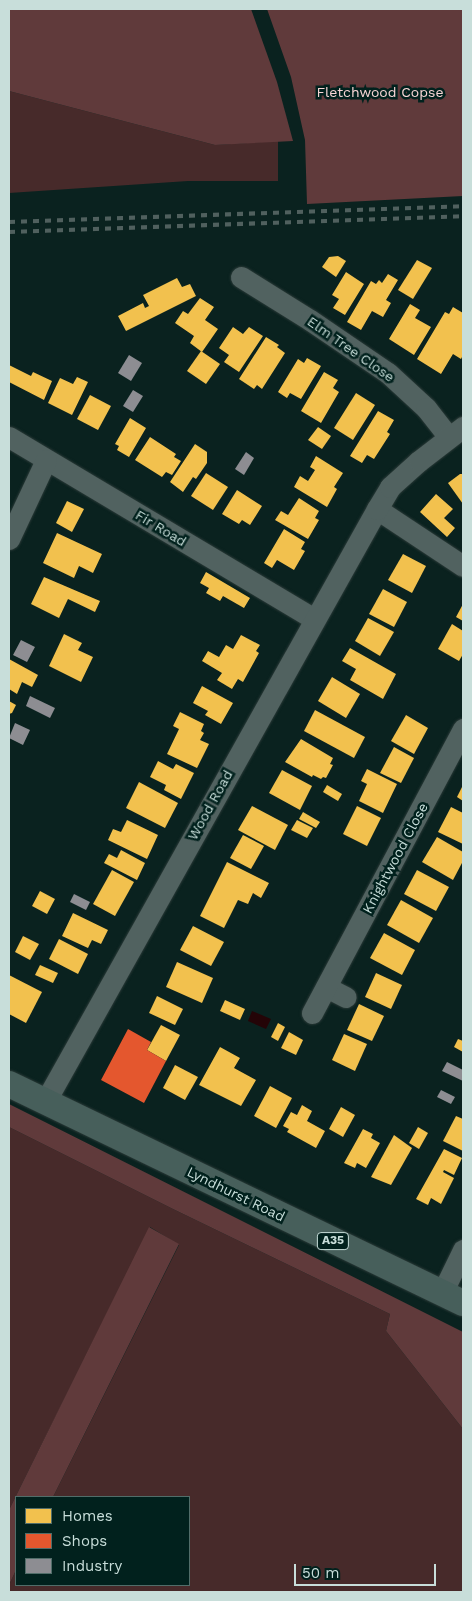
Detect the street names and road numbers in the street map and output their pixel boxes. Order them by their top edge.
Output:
street label: Elm Tree Close [304,313,398,385]
street label: Fir Road [132,506,190,550]
street label: Wood Road [184,767,236,843]
street label: Knightwood Close [359,800,431,916]
street label: Lyndhurst Road [184,1163,288,1225]
road number: A35 [317,1232,349,1250]

